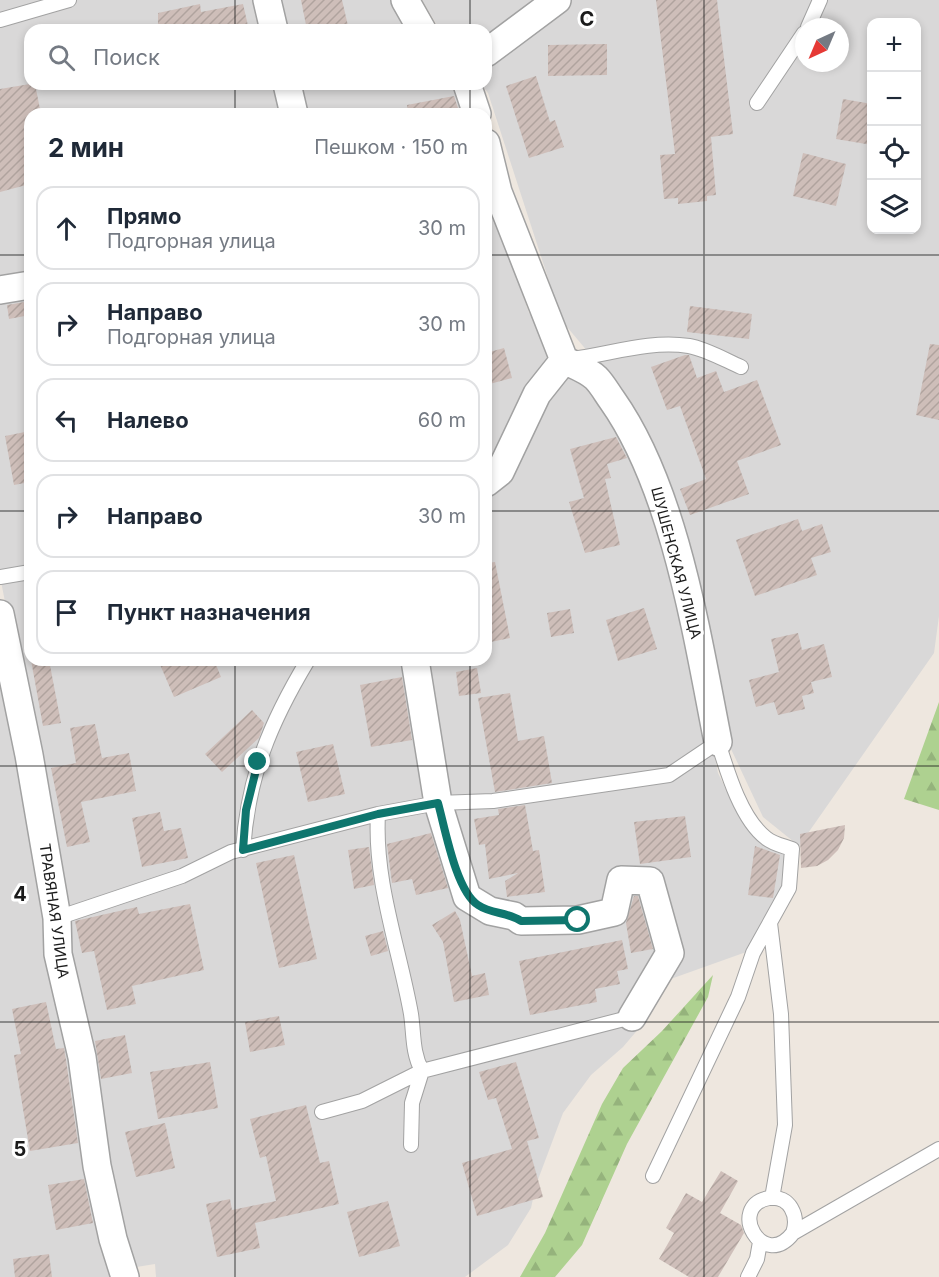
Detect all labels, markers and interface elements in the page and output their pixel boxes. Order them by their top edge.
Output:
text: C [580,7,594,31]
north arrow [795,18,849,72]
map controls [867,18,921,234]
button: + [867,18,921,72]
search box [24,24,492,90]
icon: search [45,41,78,74]
text: Поиск [93,44,160,70]
button: − [867,72,921,126]
button: locate [867,126,921,180]
text: 2 мин [48,132,124,163]
text: Пешком · 150 m [314,135,468,159]
button: layers [867,180,921,234]
text: Прямо [107,203,181,229]
icon: ahead [50,212,83,245]
text: 30 m [418,216,466,240]
text: Подгорная улица [107,229,276,253]
text: Направо [107,299,203,325]
icon: right [50,308,83,341]
text: 30 m [418,312,466,336]
text: Подгорная улица [107,325,276,349]
icon: left [50,404,83,437]
text: Налево [107,407,189,433]
text: 60 m [418,408,466,432]
street label: ШУШЕНСКАЯ УЛИЦА [647,485,706,641]
icon: right [50,500,83,533]
text: Направо [107,503,203,529]
text: 30 m [418,504,466,528]
icon: arrive [50,596,83,629]
text: Пункт назначения [107,599,311,625]
route end [244,748,270,774]
street label: ТРАВЯНАЯ УЛИЦА [36,842,73,980]
text: 4 [13,882,27,906]
route start [564,906,590,932]
text: 5 [14,1137,26,1161]

